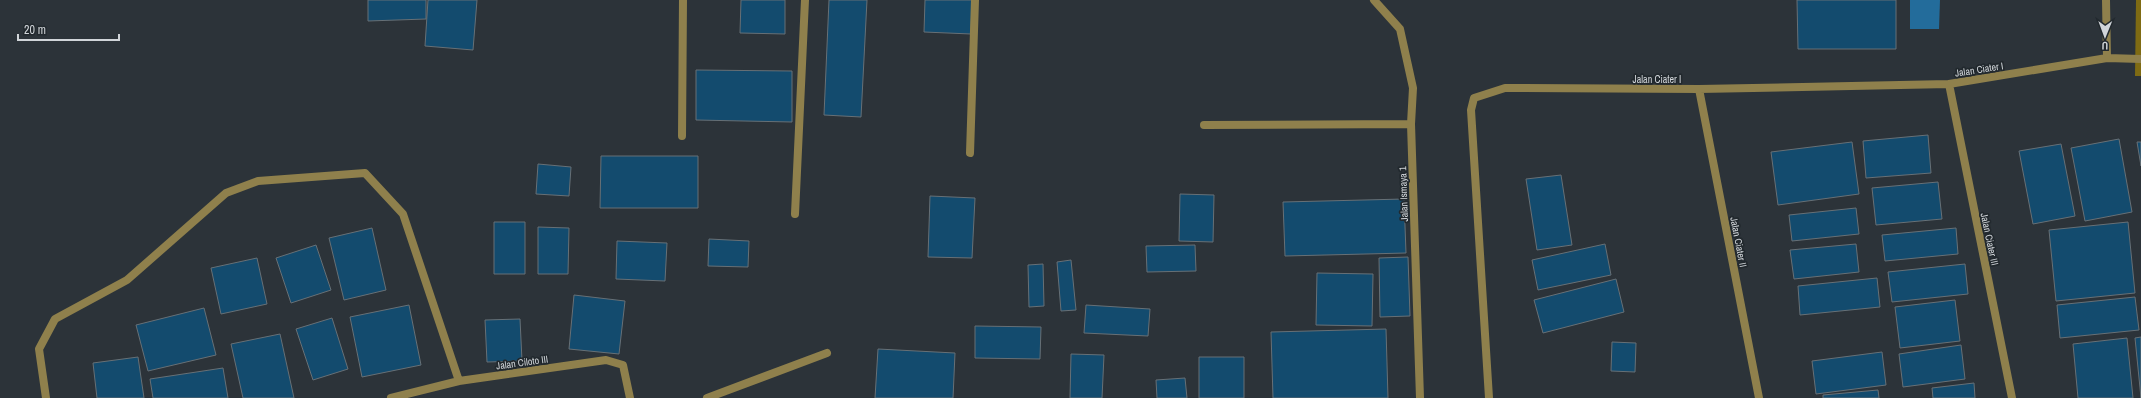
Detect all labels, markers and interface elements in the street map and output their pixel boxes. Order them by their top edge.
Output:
scale bar [18,16,119,42]
north arrow [2085,16,2125,56]
text: 20 m [24,22,46,38]
text: U [2101,39,2108,53]
street label: Jalan Ciater I [1954,59,2004,80]
street label: Jalan Ciater I [1633,73,1681,86]
street label: Jalan Ismaya 1 [1396,166,1411,222]
street label: Jalan Ciater III [1978,212,2001,267]
street label: Jalan Ciater II [1727,216,1750,268]
street label: Jalan Ciloto III [495,352,549,373]

